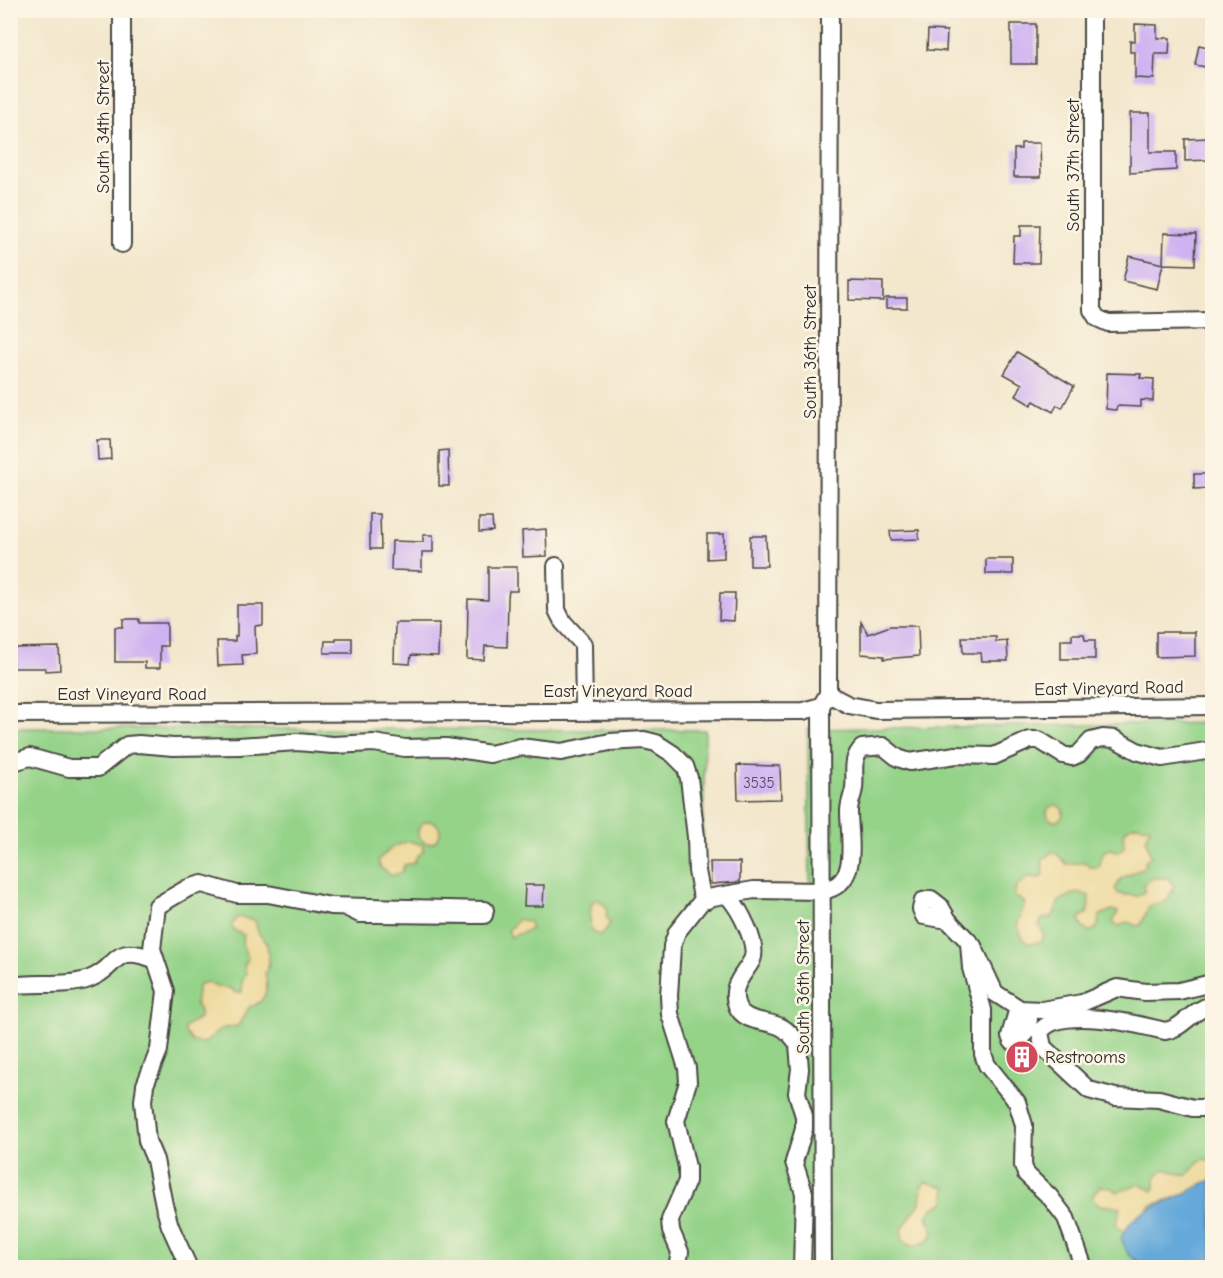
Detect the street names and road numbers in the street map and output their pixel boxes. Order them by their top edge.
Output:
street label: South 34th Street [93,60,114,194]
street label: South 37th Street [1063,98,1084,231]
street label: South 36th Street [800,284,821,419]
street label: East Vineyard Road [1034,677,1184,700]
street label: East Vineyard Road [543,681,693,702]
street label: East Vineyard Road [57,684,207,705]
street label: South 36th Street [793,919,814,1054]

